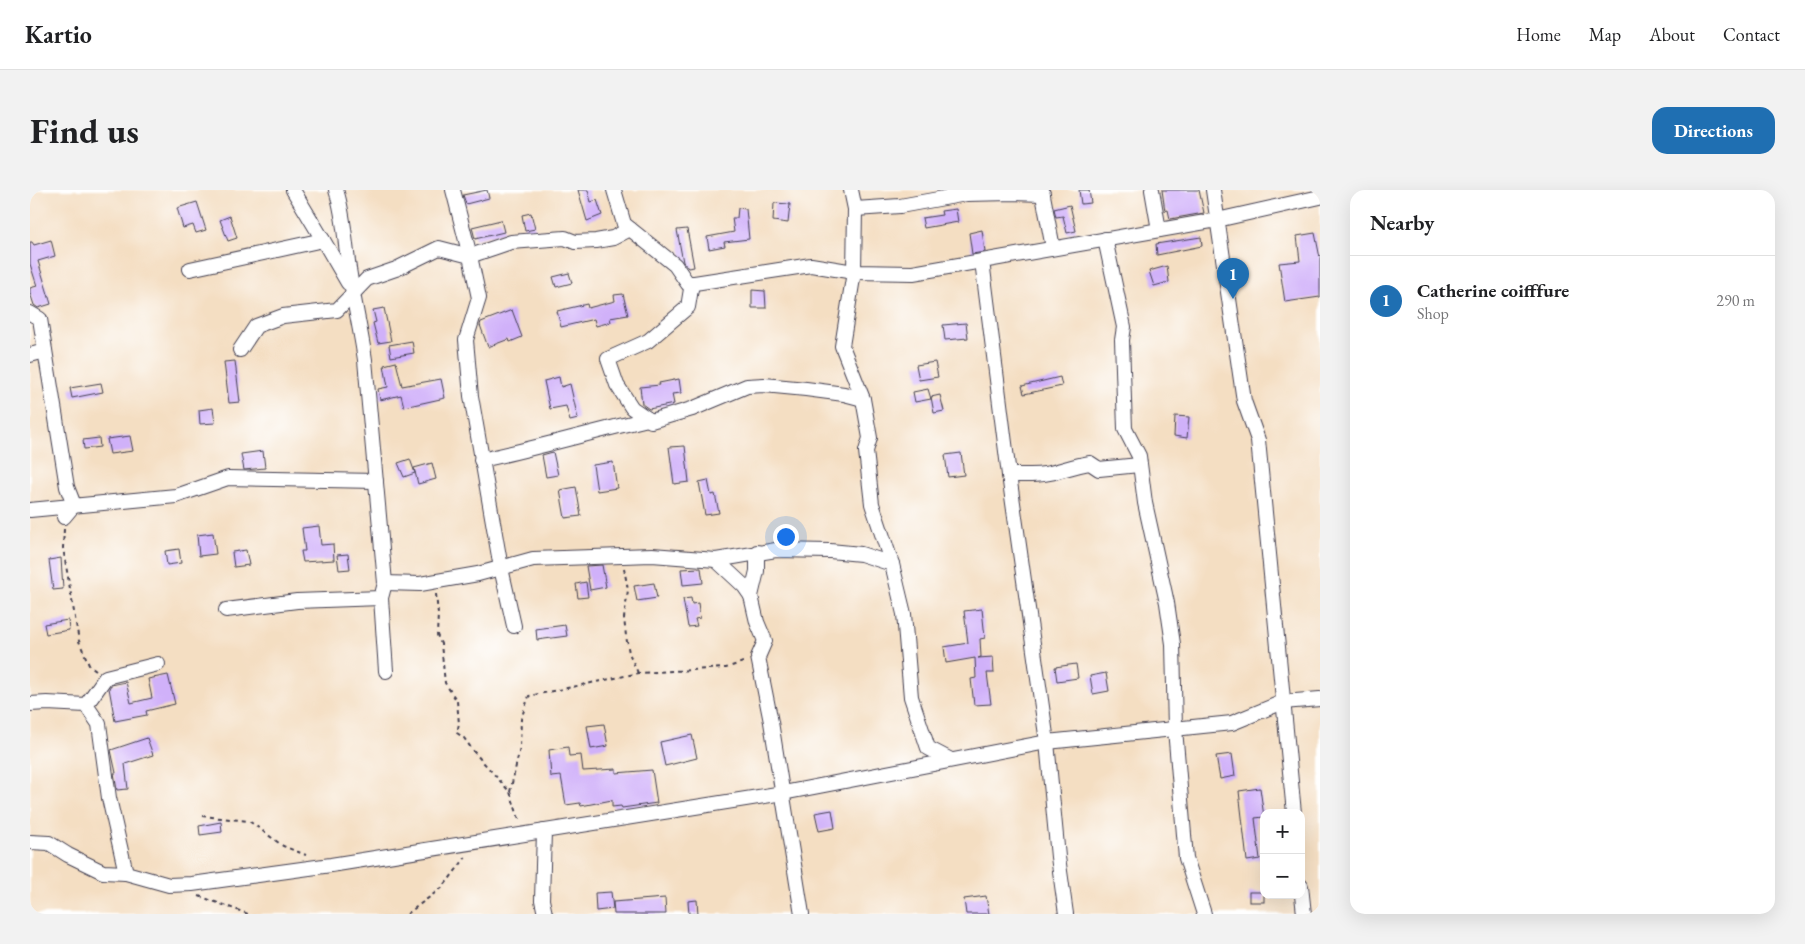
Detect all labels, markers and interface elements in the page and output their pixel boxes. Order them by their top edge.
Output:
text: Kartio [25,19,92,50]
text: Home [1516,23,1561,46]
text: Map [1589,23,1621,46]
text: About [1649,23,1695,46]
text: Contact [1723,23,1780,46]
button: Directions [1652,107,1775,154]
text: Find us [30,108,139,153]
text: Nearby [1370,209,1434,236]
pin: 1 [1217,258,1249,299]
text: Catherine coifffure [1417,278,1569,303]
text: 1 [1382,290,1390,311]
text: 290 m [1716,290,1755,311]
text: Shop [1417,303,1449,324]
your location [773,524,799,550]
map controls [1260,809,1305,899]
button: + [1260,809,1305,854]
button: − [1260,854,1305,899]

